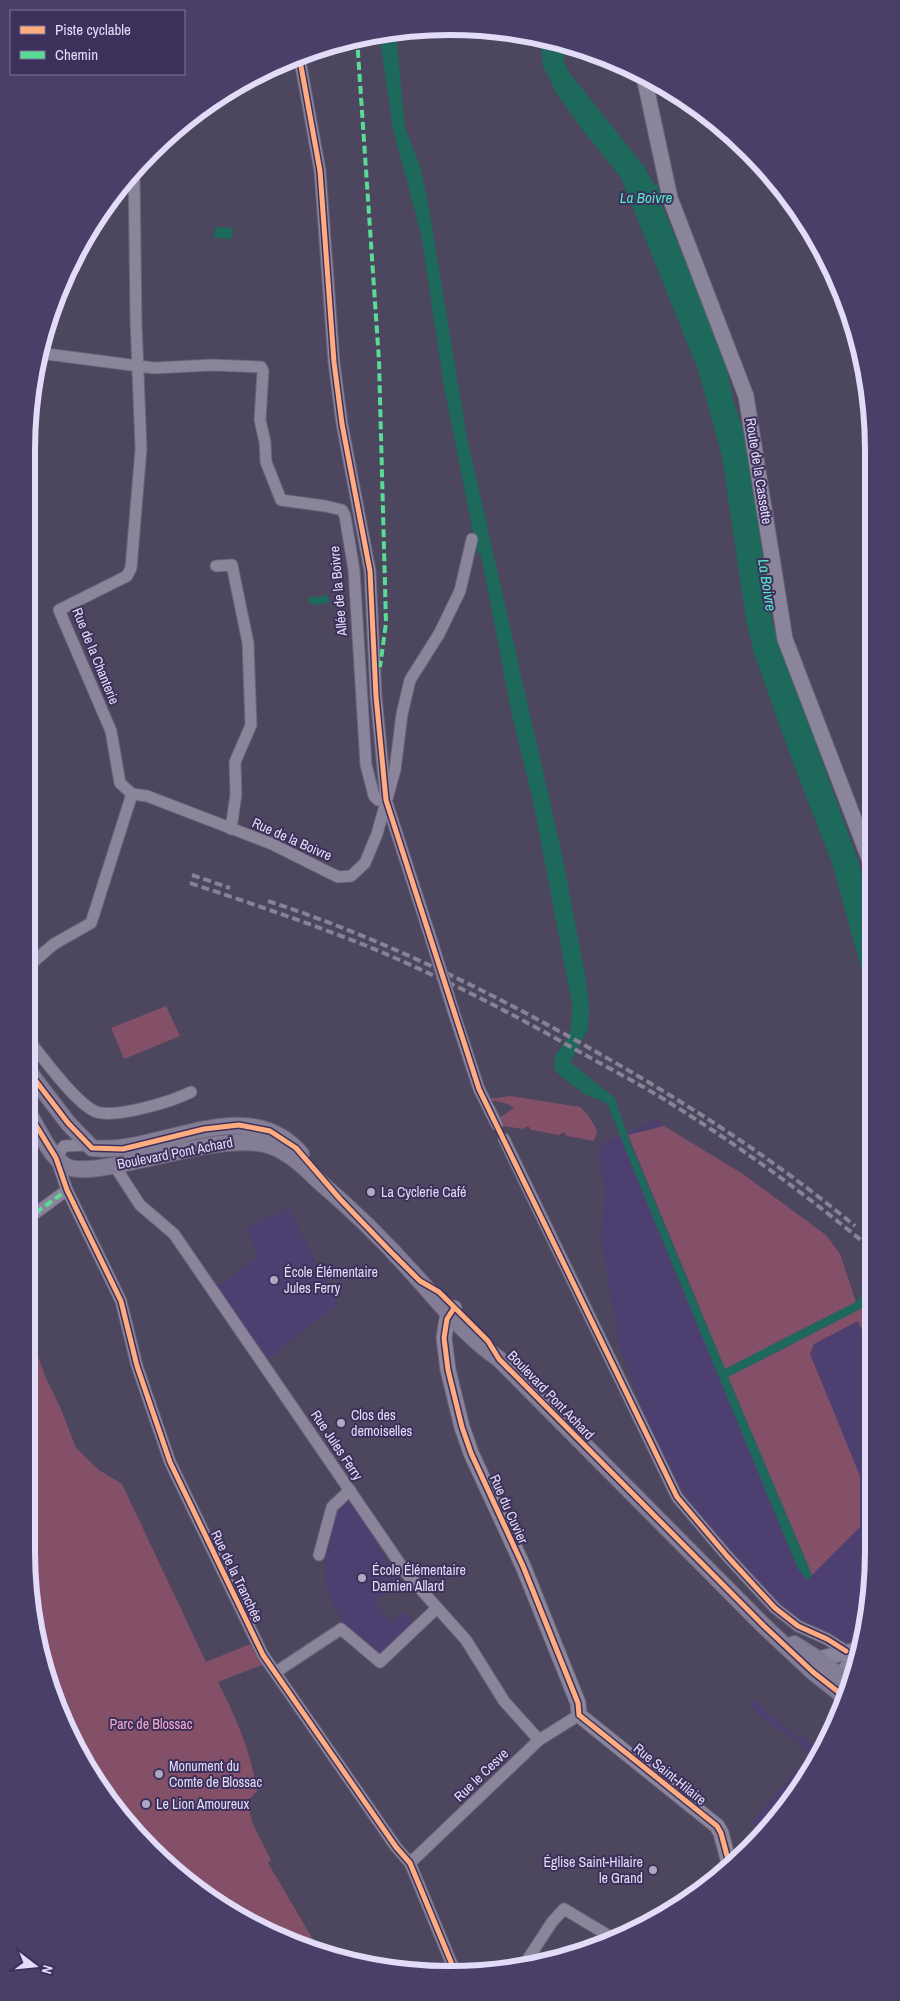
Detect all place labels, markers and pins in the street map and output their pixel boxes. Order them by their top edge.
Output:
place label: La Cyclerie Café [381,1183,467,1201]
marker: La Cyclerie Café [365,1186,377,1198]
place label: École Élémentaire Jules Ferry [284,1263,378,1297]
marker: École Élémentaire Jules Ferry [268,1274,280,1286]
place label: Clos des demoiselles [351,1406,413,1440]
marker: Clos des demoiselles [335,1417,347,1429]
place label: École Élémentaire Damien Allard [372,1561,466,1595]
marker: École Élémentaire Damien Allard [356,1572,368,1584]
place label: Monument du Comte de Blossac [169,1757,262,1791]
marker: Monument du Comte de Blossac [153,1768,165,1780]
place label: Le Lion Amoureux [156,1795,249,1813]
marker: Le Lion Amoureux [140,1798,152,1810]
place label: Église Saint-Hilaire le Grand [543,1853,643,1887]
marker: Église Saint-Hilaire le Grand [647,1864,659,1876]

